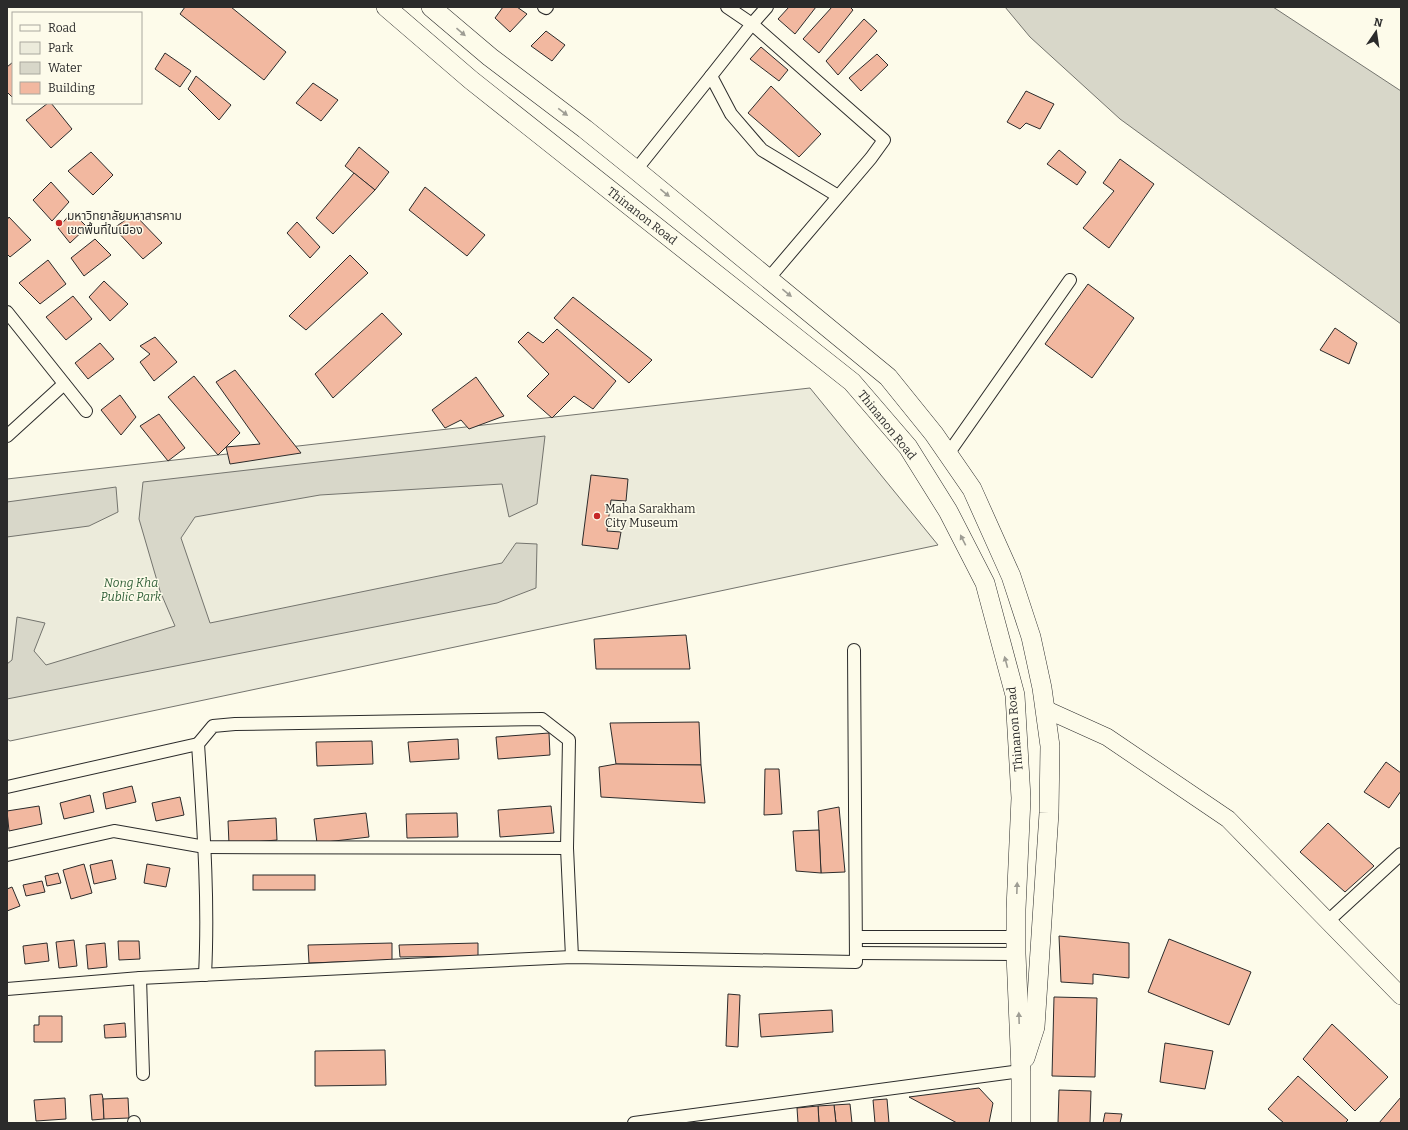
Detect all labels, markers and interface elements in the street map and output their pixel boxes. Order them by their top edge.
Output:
legend [12,12,142,104]
north arrow [1356,12,1396,52]
text: N [1373,15,1384,30]
text: Road [48,21,76,35]
one-way arrow [456,27,466,37]
text: Park [48,41,74,55]
text: Water [48,61,83,75]
text: Building [48,81,95,95]
one-way arrow [557,108,568,117]
street label: Thinanon Road [604,184,680,248]
one-way arrow [659,189,670,197]
place label: มหาวิทยาลัยมหาสารคาม เขตพื้นที่ในเมือง [67,209,182,237]
marker: มหาวิทยาลัยมหาสารคาม เขตพื้นที่ในเมือง [54,218,64,228]
one-way arrow [782,289,792,298]
street label: Thinanon Road [855,388,919,462]
place label: Maha Sarakham City Museum [605,502,696,530]
marker: Maha Sarakham City Museum [592,511,602,521]
one-way arrow [959,534,966,546]
park label: Nong Kha Public Park [101,576,162,604]
one-way arrow [1003,655,1009,667]
street label: Thinanon Road [1004,686,1026,772]
one-way arrow [1014,881,1020,894]
one-way arrow [1015,1012,1022,1024]

